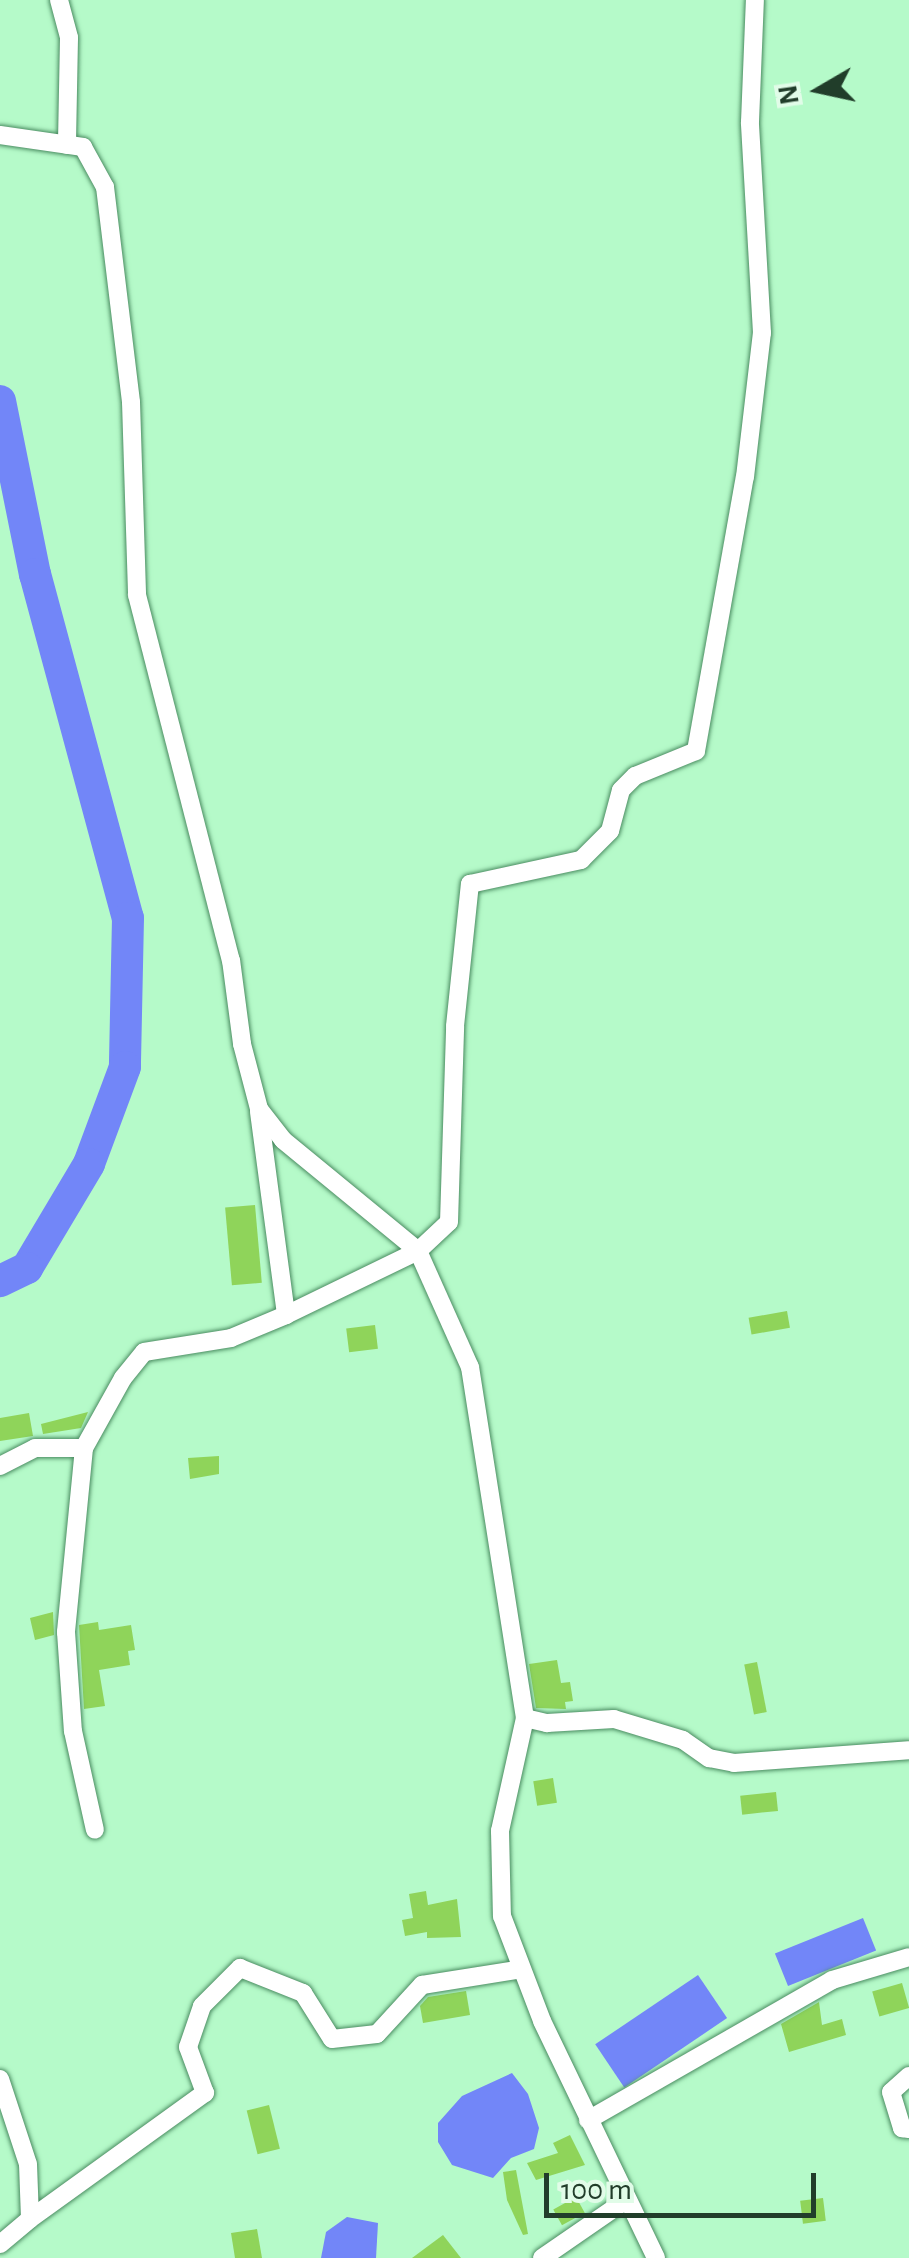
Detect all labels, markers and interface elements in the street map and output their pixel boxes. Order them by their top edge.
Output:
north arrow [769,40,869,140]
text: N [774,83,805,106]
scale bar [549,2153,822,2215]
text: 100 m [561,2175,632,2205]

